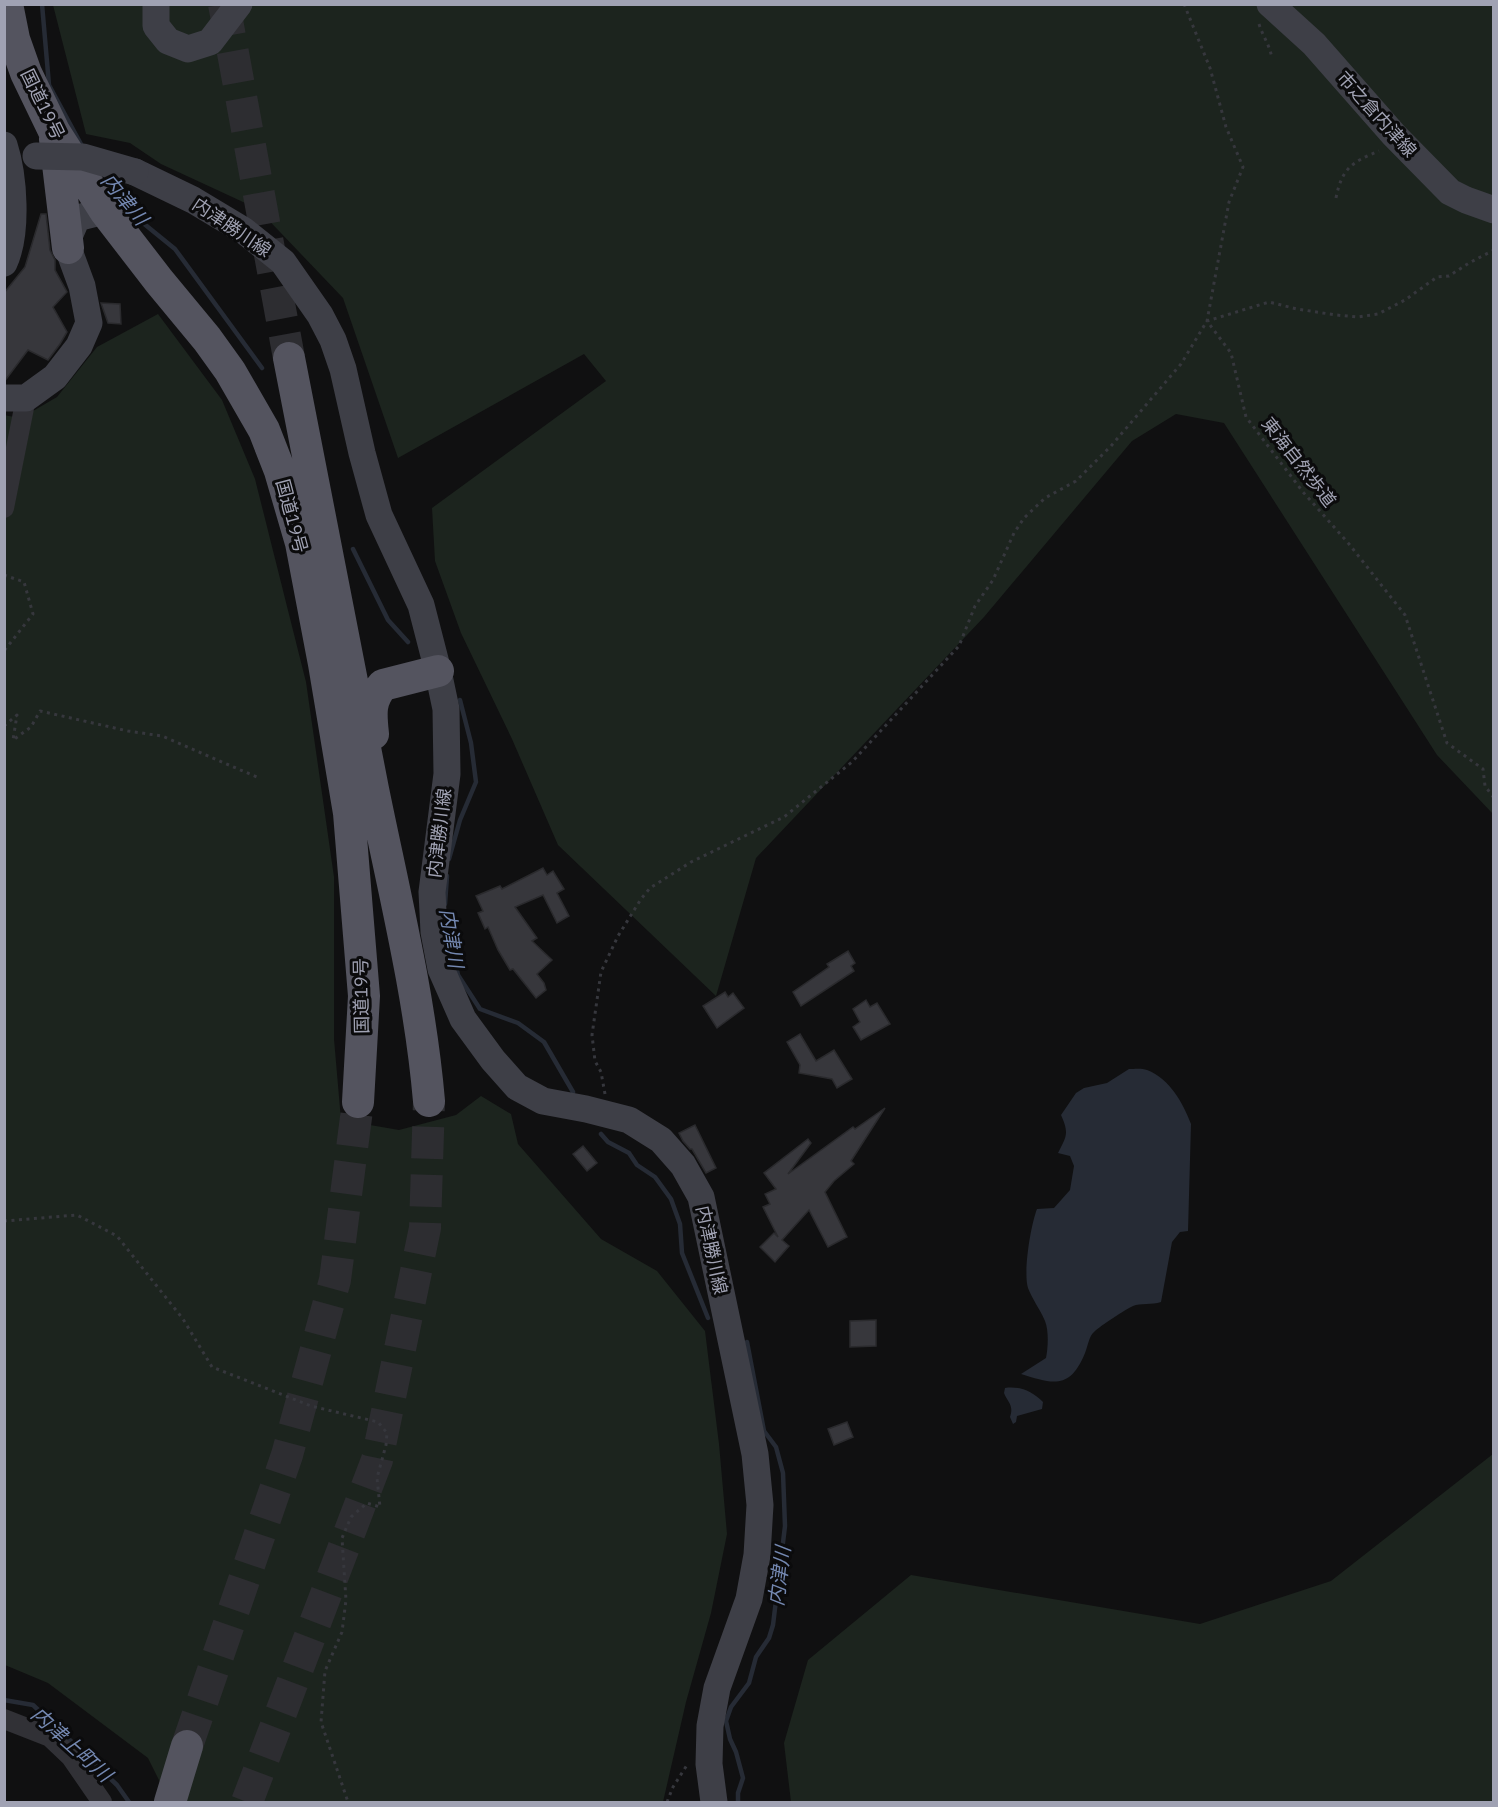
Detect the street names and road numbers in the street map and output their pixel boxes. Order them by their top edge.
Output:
street label: 国道19号 [16,65,70,143]
street label: 市之倉内津線 [1332,66,1422,162]
street label: 内津勝川線 [188,192,276,262]
street label: 東海自然歩道 [1257,412,1341,512]
street label: 国道19号 [271,477,313,555]
street label: 内津勝川線 [422,787,456,879]
street label: 国道19号 [349,958,373,1034]
street label: 内津勝川線 [691,1204,733,1296]

